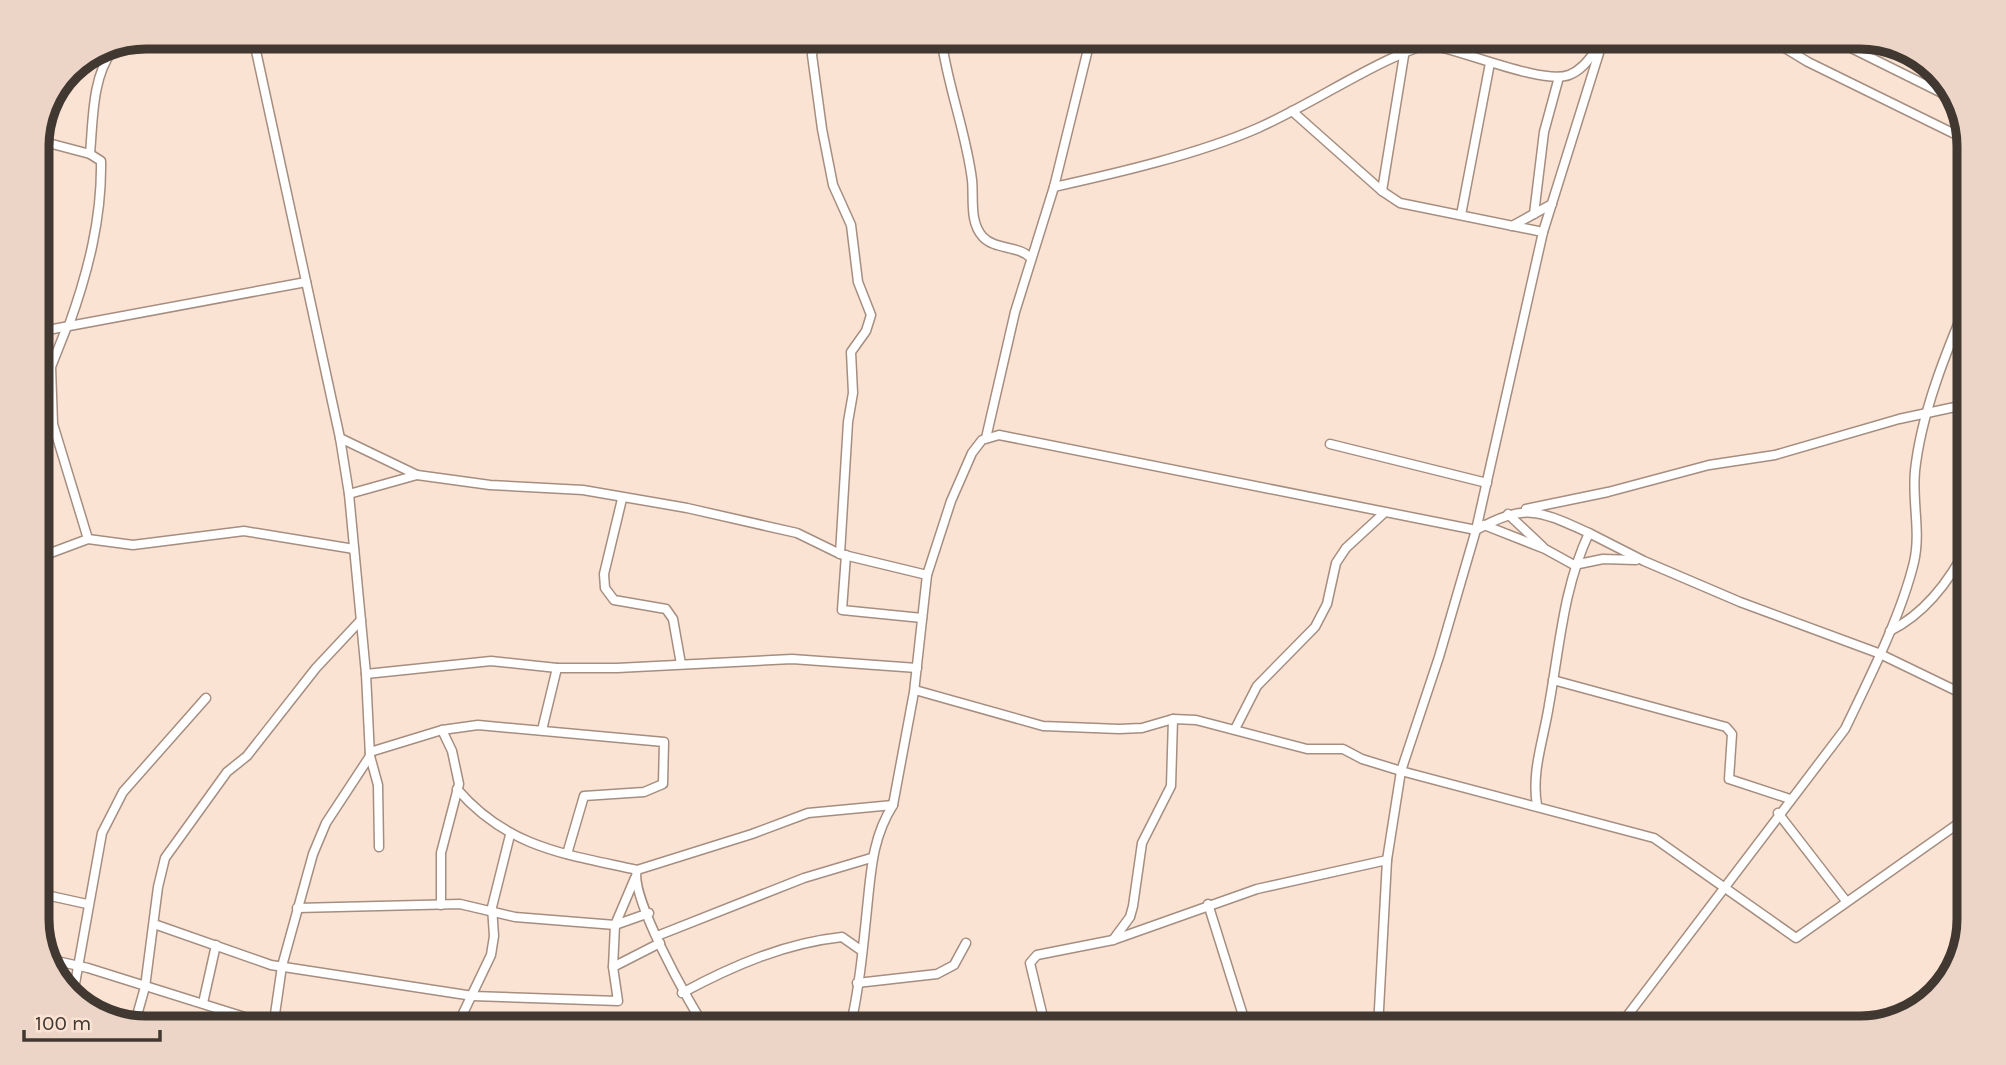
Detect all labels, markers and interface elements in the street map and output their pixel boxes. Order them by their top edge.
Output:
scale bar [24,998,161,1042]
text: 100 m [35,1011,92,1035]

